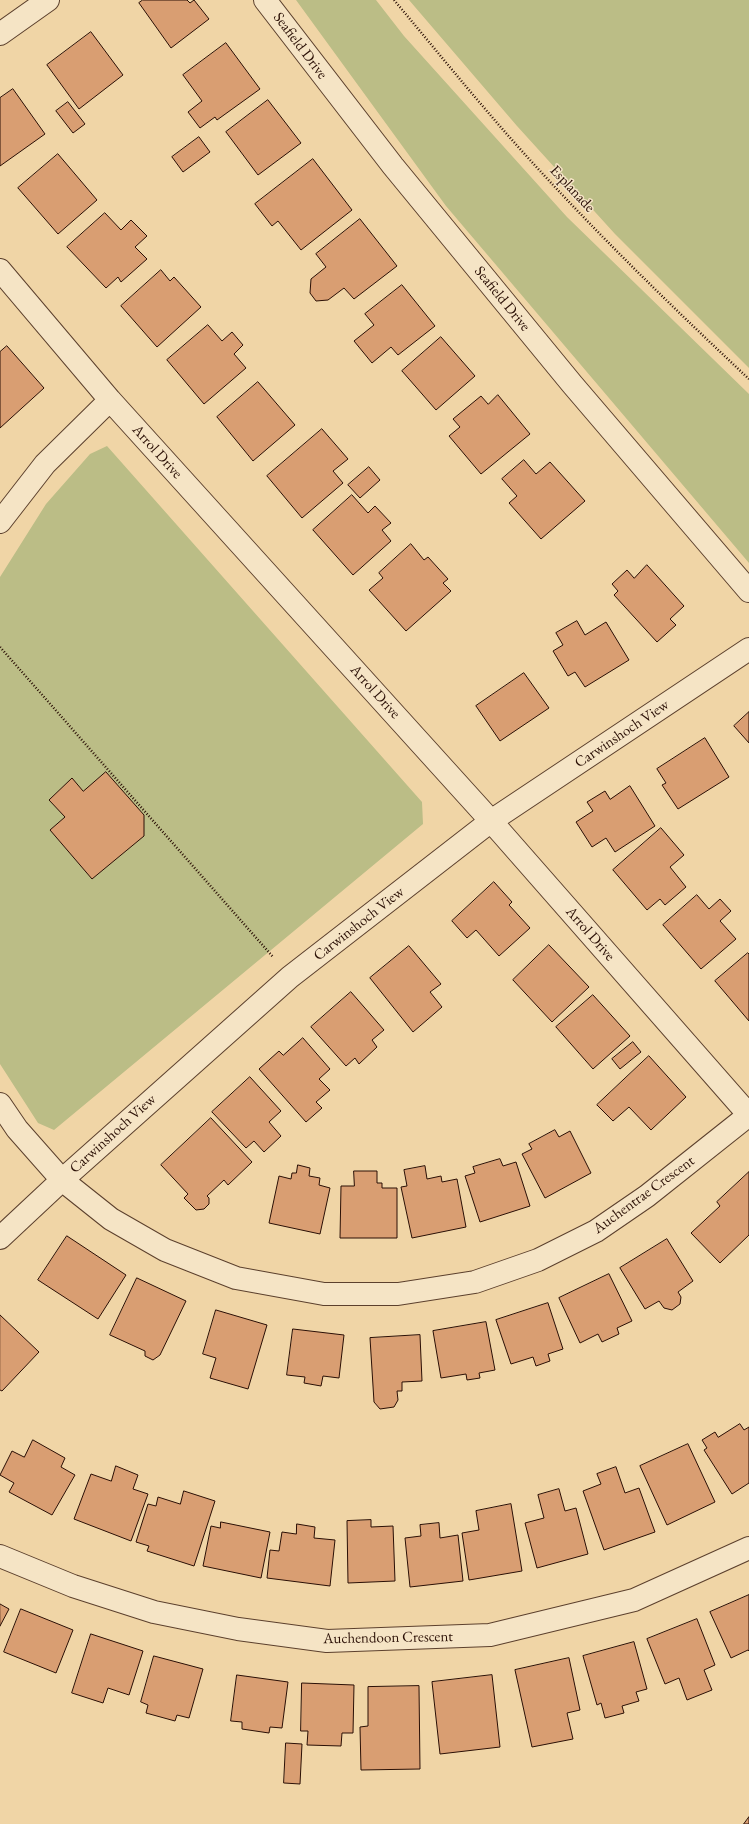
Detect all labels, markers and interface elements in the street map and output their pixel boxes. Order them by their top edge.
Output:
street label: Seafield Drive [269,9,331,83]
street label: Esplanade [546,162,598,216]
street label: Seafield Drive [470,263,534,335]
street label: Arrol Drive [128,421,186,483]
street label: Arrol Drive [346,661,404,723]
street label: Carwinshoch View [571,696,673,772]
street label: Carwinshoch View [310,883,408,965]
street label: Arrol Drive [561,903,619,965]
street label: Carwinshoch View [66,1091,160,1177]
street label: Auchentrae Crescent [590,1152,698,1238]
street label: Auchendoon Crescent [323,1628,453,1648]

